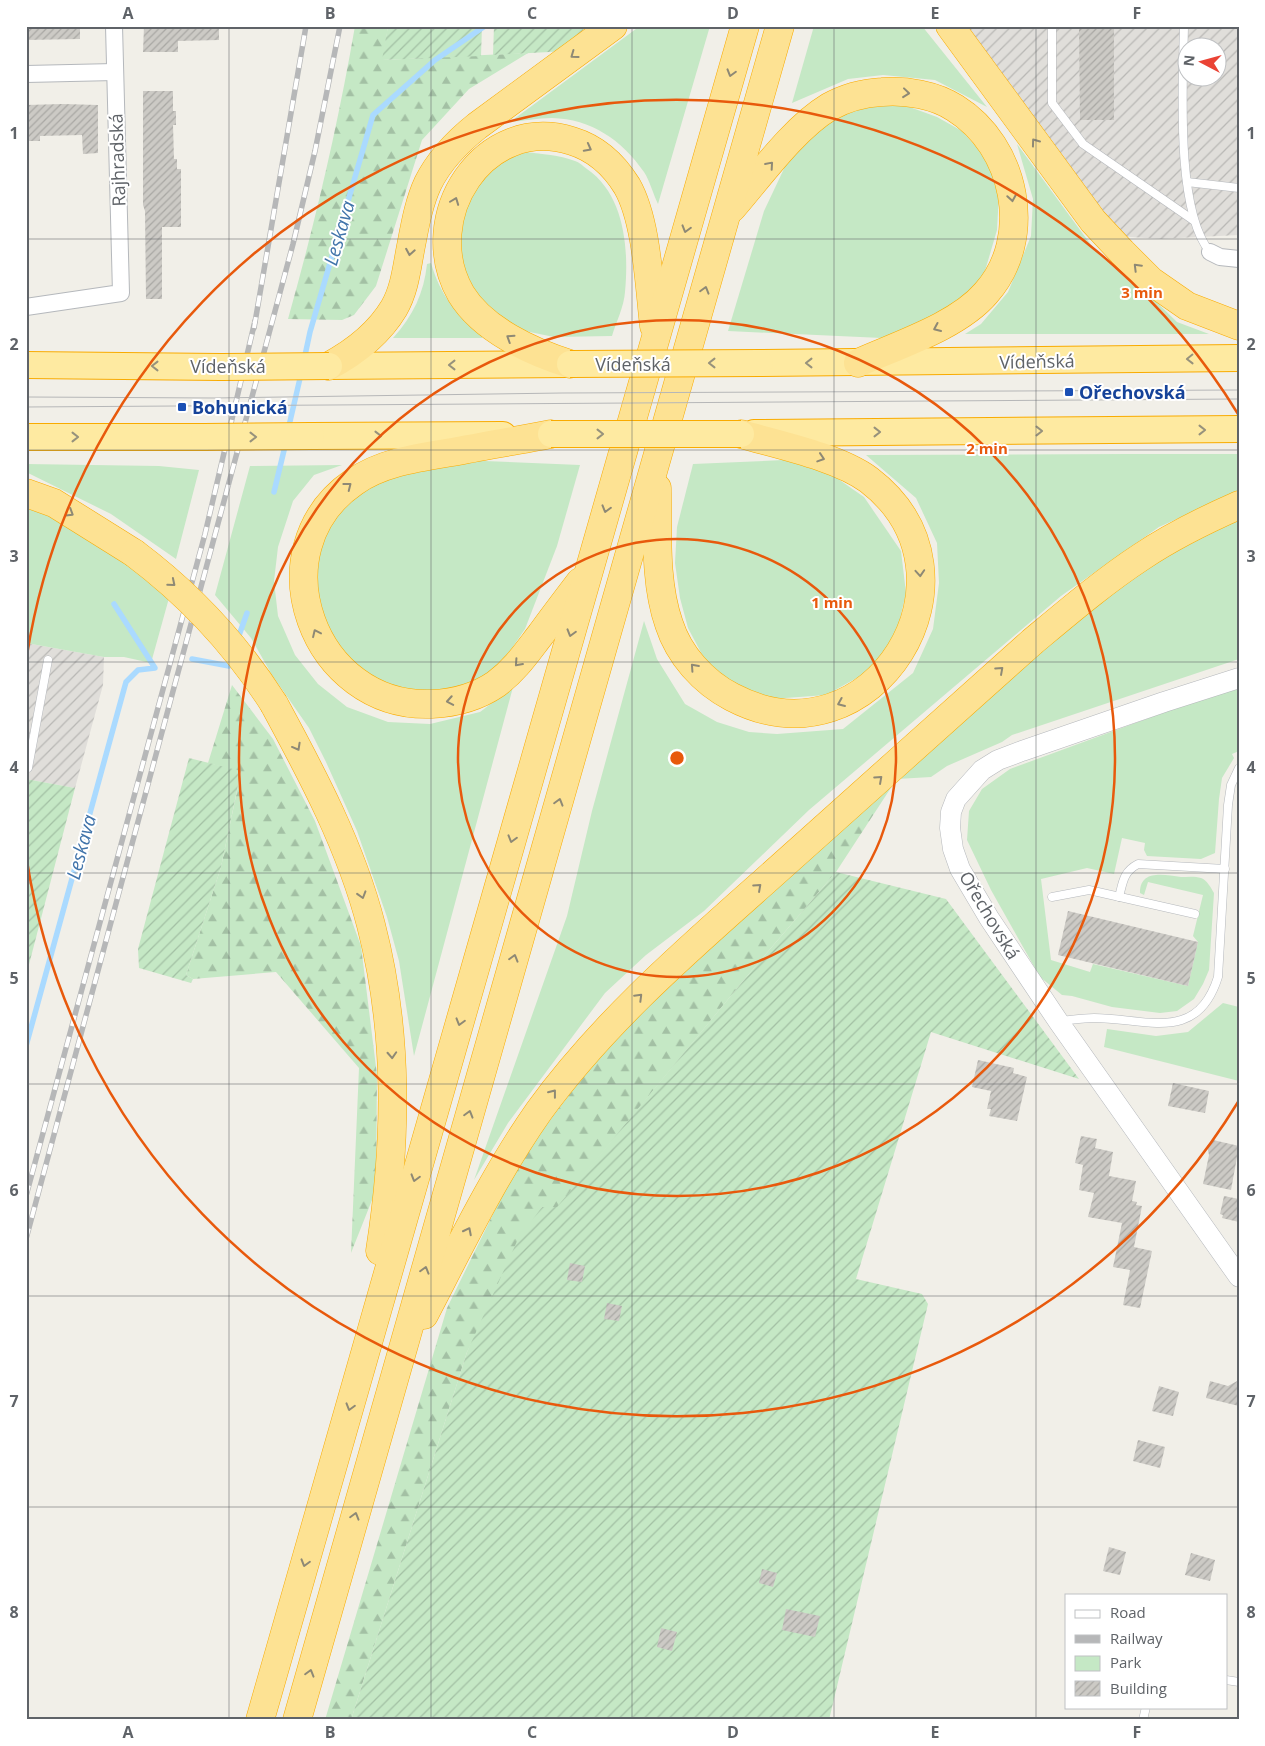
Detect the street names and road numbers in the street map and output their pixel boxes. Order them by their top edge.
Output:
street label: Rajhradská [103,113,131,207]
street label: Vídeňská [999,348,1075,374]
street label: Vídeňská [595,352,671,376]
street label: Vídeňská [190,354,266,378]
street label: Ořechovská [954,866,1026,964]

